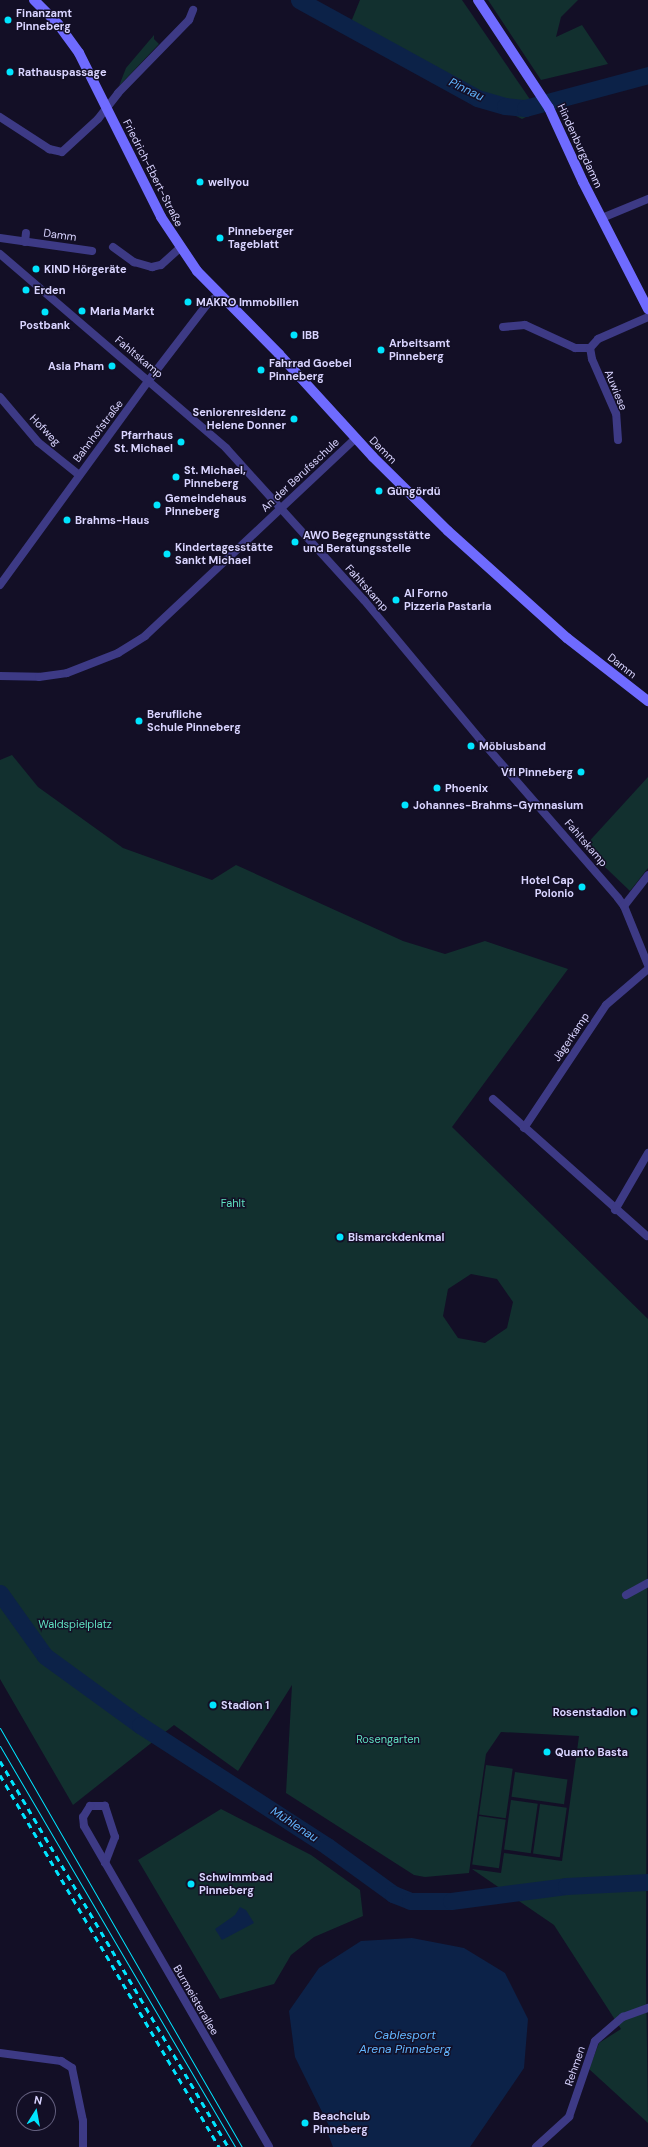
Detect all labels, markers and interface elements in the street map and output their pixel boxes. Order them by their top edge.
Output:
place label: Finanzamt Pinneberg [16,7,72,33]
marker: Finanzamt Pinneberg [3,15,13,25]
place label: Rathauspassage [18,65,106,79]
marker: Rathauspassage [5,67,15,77]
water label: Pinnau [446,75,486,105]
street label: Hindenburgdamm [555,102,605,190]
street label: Friedrich-Ebert-Straße [120,117,186,229]
place label: wellyou [208,175,249,189]
marker: wellyou [195,177,205,187]
place label: Pinneberger Tageblatt [228,225,294,251]
street label: Damm [43,226,77,244]
marker: Pinneberger Tageblatt [215,233,225,243]
place label: KIND Hörgeräte [44,262,127,276]
marker: KIND Hörgeräte [31,264,41,274]
place label: Erden [34,283,65,297]
marker: Erden [21,285,31,295]
place label: MAKRO Immobilien [196,295,299,309]
marker: MAKRO Immobilien [183,297,193,307]
place label: Maria Markt [90,304,155,318]
marker: Maria Markt [77,306,87,316]
marker: Postbank [40,307,50,317]
place label: Postbank [20,318,70,332]
place label: IBB [302,328,319,342]
marker: IBB [289,330,299,340]
street label: Fahltskamp [112,333,166,381]
place label: Arbeitsamt Pinneberg [389,337,450,363]
marker: Arbeitsamt Pinneberg [376,345,386,355]
place label: Fahrrad Goebel Pinneberg [269,357,352,383]
place label: Asia Pham [48,359,104,373]
marker: Asia Pham [107,361,117,371]
marker: Fahrrad Goebel Pinneberg [256,365,266,375]
street label: Auwiese [602,368,630,412]
street label: Bahnhofstraße [70,397,126,465]
place label: Seniorenresidenz Helene Donner [192,406,286,432]
street label: Hofweg [27,412,63,448]
marker: Seniorenresidenz Helene Donner [289,414,299,424]
place label: Pfarrhaus St. Michael [114,429,173,455]
street label: Damm [367,434,399,466]
street label: An der Berufsschule [258,435,342,515]
marker: Pfarrhaus St. Michael [176,437,186,447]
place label: St. Michael, Pinneberg [184,464,246,490]
marker: St. Michael, Pinneberg [171,472,181,482]
place label: Güngördü [387,484,441,498]
marker: Güngördü [374,486,384,496]
place label: Gemeindehaus Pinneberg [165,492,247,518]
marker: Gemeindehaus Pinneberg [152,500,162,510]
place label: Brahms-Haus [75,513,149,527]
marker: Brahms-Haus [62,515,72,525]
place label: AWO Begegnungsstätte und Beratungsstelle [303,529,431,555]
marker: AWO Begegnungsstätte und Beratungsstelle [290,537,300,547]
place label: Kindertagesstätte Sankt Michael [175,541,273,567]
marker: Kindertagesstätte Sankt Michael [162,549,172,559]
street label: Fahltskamp [343,562,391,614]
place label: Al Forno Pizzeria Pastaria [404,587,491,613]
marker: Al Forno Pizzeria Pastaria [391,595,401,605]
street label: Damm [605,651,639,681]
place label: Berufliche Schule Pinneberg [147,708,241,734]
marker: Berufliche Schule Pinneberg [134,716,144,726]
place label: Möbiusband [479,739,546,753]
marker: Möbiusband [466,741,476,751]
place label: Vfl Pinneberg [501,765,573,779]
marker: Vfl Pinneberg [576,767,586,777]
place label: Phoenix [445,781,488,795]
marker: Phoenix [432,783,442,793]
place label: Johannes-Brahms-Gymnasium [413,798,583,812]
marker: Johannes-Brahms-Gymnasium [400,800,410,810]
street label: Fahltskamp [562,817,610,869]
place label: Hotel Cap Polonio [521,874,574,900]
marker: Hotel Cap Polonio [577,882,587,892]
street label: Jägerkamp [550,1010,592,1064]
park label: Fahlt [221,1196,245,1210]
place label: Bismarckdenkmal [348,1230,444,1244]
marker: Bismarckdenkmal [335,1232,345,1242]
park label: Waldspielplatz [38,1617,112,1631]
place label: Stadion 1 [221,1698,269,1712]
marker: Stadion 1 [208,1700,218,1710]
place label: Rosenstadion [553,1705,626,1719]
marker: Rosenstadion [629,1707,639,1717]
park label: Rosengarten [356,1732,420,1746]
place label: Quanto Basta [555,1745,628,1759]
marker: Quanto Basta [542,1747,552,1757]
water label: Mühlenau [267,1804,321,1846]
place label: Schwimmbad Pinneberg [199,1871,273,1897]
marker: Schwimmbad Pinneberg [186,1879,196,1889]
street label: Burmeisterallee [171,1963,221,2037]
water label: Cablesport Arena Pinneberg [359,2029,451,2057]
street label: Rehmen [562,2044,588,2088]
north arrow [16,2091,56,2131]
text: N [33,2093,43,2108]
place label: Beachclub Pinneberg [313,2110,370,2136]
marker: Beachclub Pinneberg [300,2118,310,2128]

